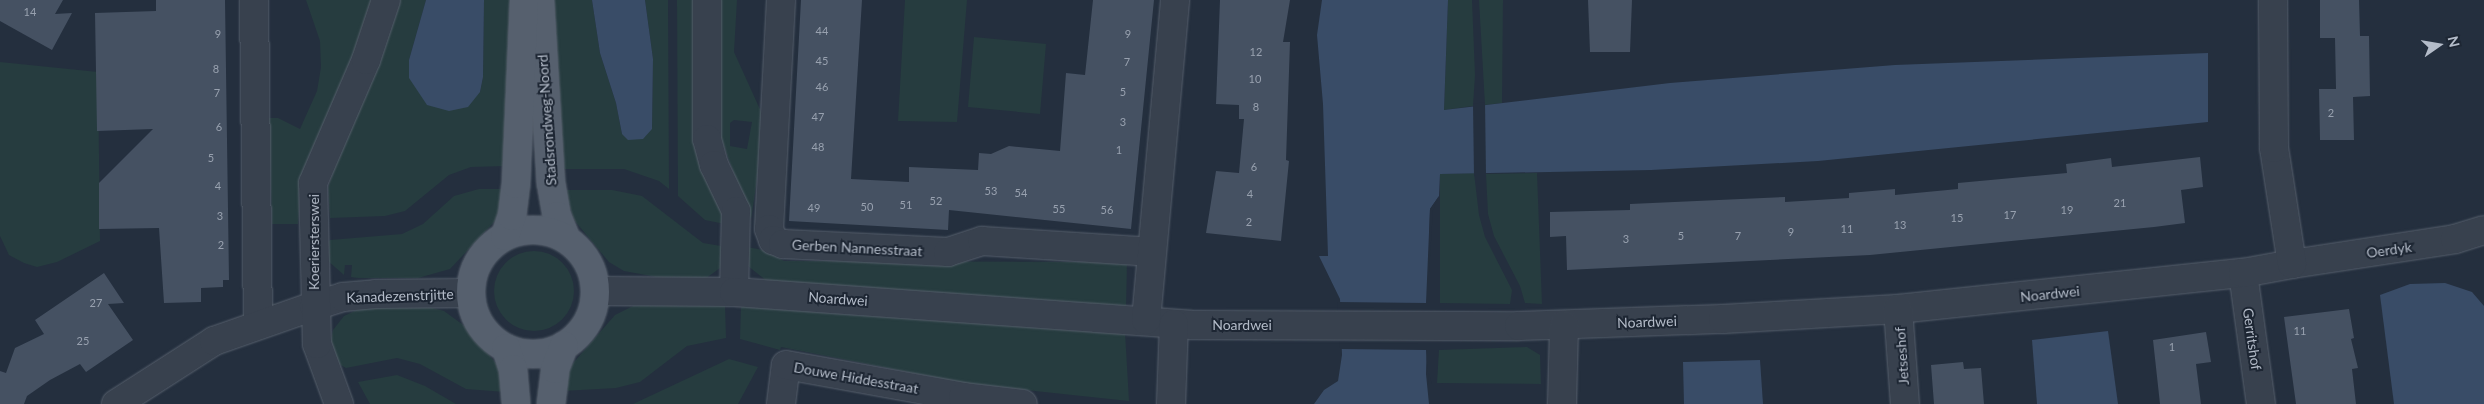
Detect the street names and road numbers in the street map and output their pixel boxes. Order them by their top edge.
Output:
street label: Stadsrondweg-Noord [534,54,560,186]
street label: Koeriersterswei [306,194,322,290]
street label: Gerben Nannesstraat [791,236,923,260]
street label: Oerdyk [2365,239,2413,261]
street label: Noardwei [2019,283,2081,305]
street label: Kanadezenstrjitte [346,286,454,306]
street label: Noardwei [808,289,868,309]
street label: Gerritshof [2239,307,2265,371]
street label: Noardwei [1617,313,1677,331]
street label: Noardwei [1212,317,1272,333]
street label: Jetseshof [1892,326,1912,386]
street label: Douwe Hiddesstraat [792,359,920,397]

